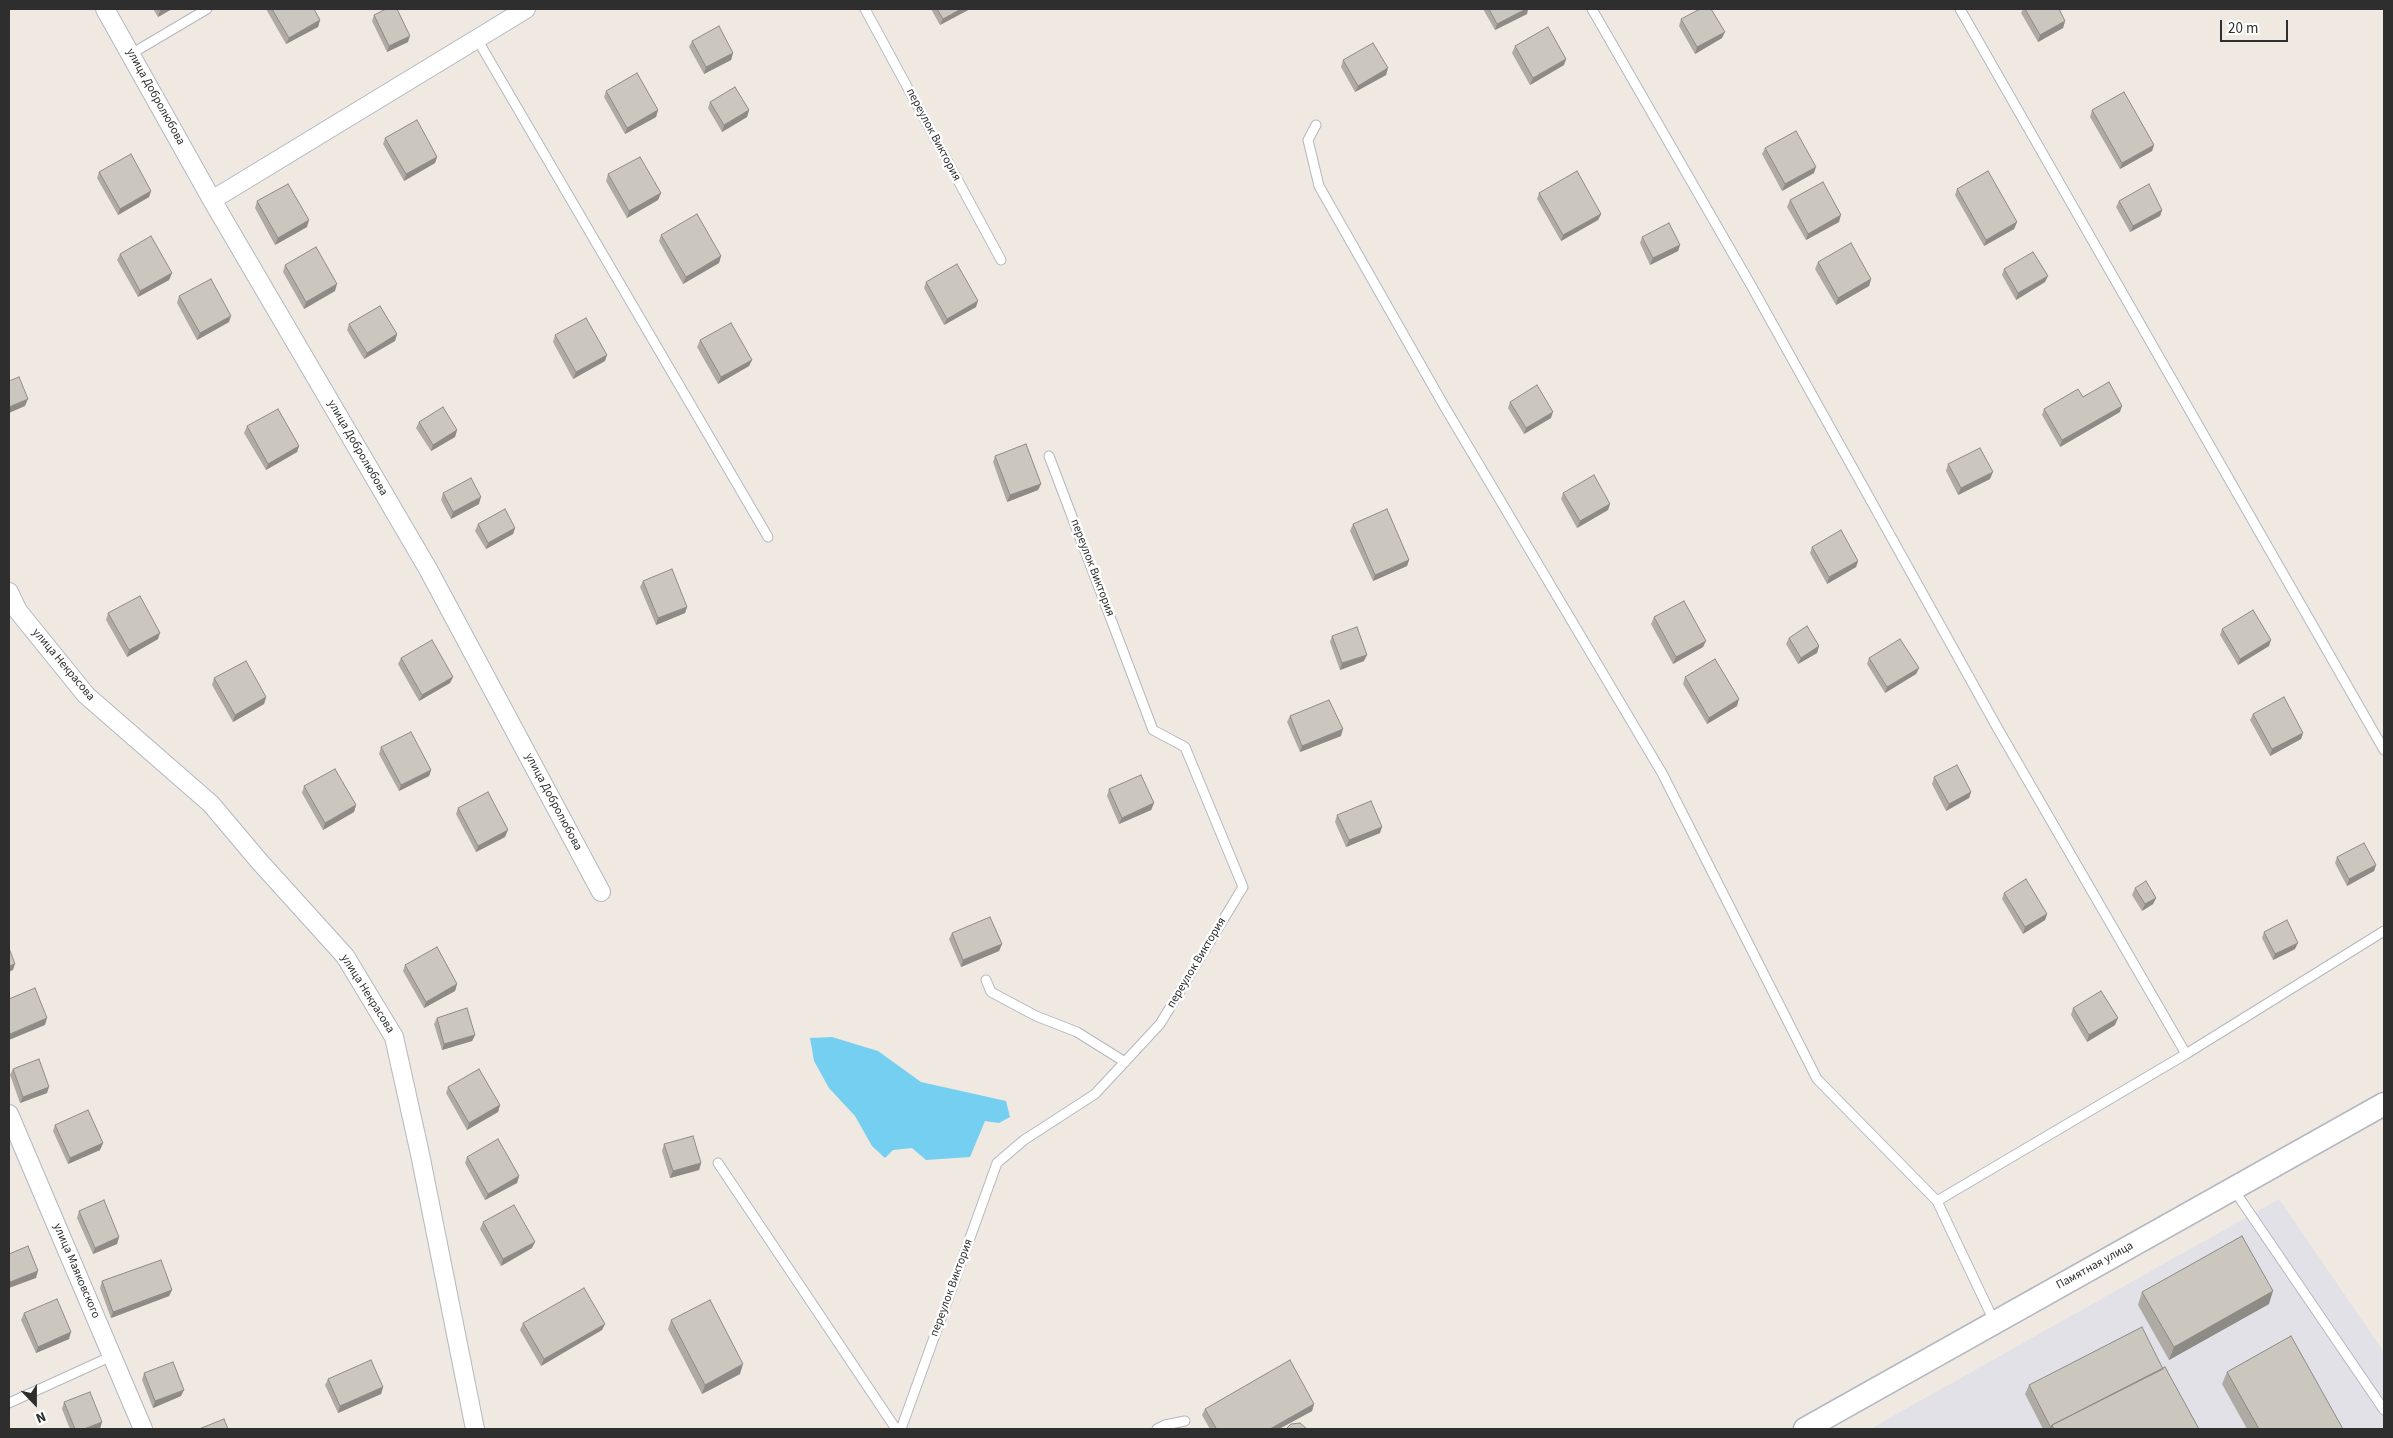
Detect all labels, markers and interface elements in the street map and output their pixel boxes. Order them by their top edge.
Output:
scale bar [2223,10,2290,42]
text: 20 m [2228,18,2258,39]
street label: улица Добролюбова [122,46,188,148]
street label: переулок Виктория [902,86,964,184]
street label: улица Добролюбова [324,398,390,498]
street label: переулок Виктория [1067,517,1117,619]
street label: улица Некрасова [29,626,97,704]
street label: улица Добролюбова [521,751,585,853]
street label: переулок Виктория [1164,915,1230,1011]
street label: улица Некрасова [337,952,397,1036]
street label: улица Маяковского [49,1221,103,1321]
street label: переулок Виктория [928,1237,976,1339]
street label: Памятная улица [2054,1239,2136,1293]
north arrow [10,1378,60,1428]
text: N [33,1406,49,1428]

